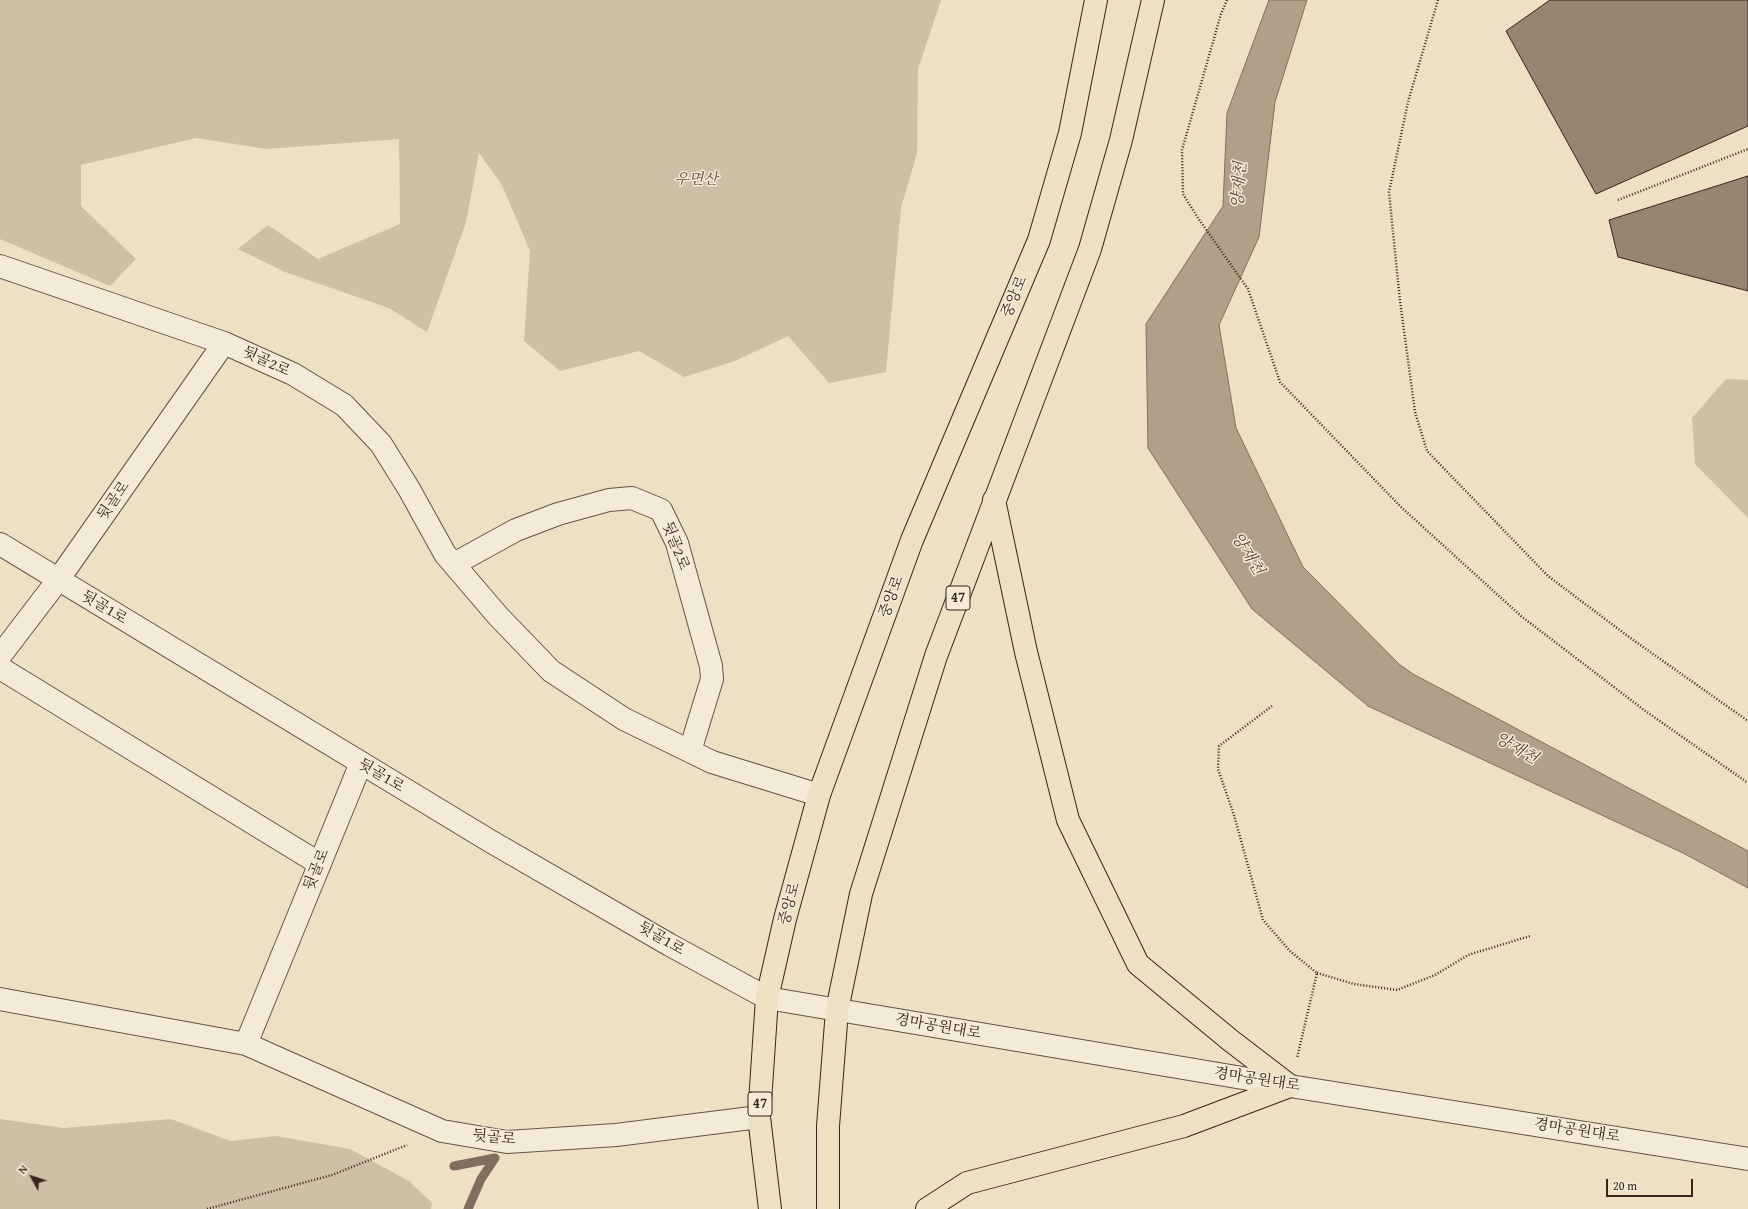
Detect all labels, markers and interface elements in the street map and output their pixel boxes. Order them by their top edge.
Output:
water label: 양재천 [1229,161,1251,209]
park label: 우면산 [674,171,718,189]
street label: 중앙로 [998,273,1032,321]
street label: 뒷골2로 [239,343,293,381]
street label: 뒷골로 [94,478,134,524]
street label: 뒷골2로 [658,519,692,573]
water label: 양재천 [1227,529,1267,579]
street label: 중앙로 [876,573,908,621]
road number: 47 [946,586,970,610]
street label: 뒷골1로 [78,587,130,629]
water label: 양재천 [1491,729,1541,769]
street label: 뒷골1로 [355,755,407,797]
street label: 뒷골로 [301,846,333,894]
street label: 중앙로 [776,881,804,927]
street label: 뒷골1로 [635,919,687,959]
street label: 경마공원대로 [894,1011,982,1043]
street label: 경마공원대로 [1213,1064,1301,1096]
road number: 47 [748,1092,772,1116]
street label: 경마공원대로 [1533,1115,1621,1147]
street label: 뒷골로 [471,1127,517,1149]
north arrow [12,1157,52,1197]
text: N [14,1161,31,1177]
scale bar [1608,1171,1695,1197]
text: 20 m [1613,1177,1637,1194]

